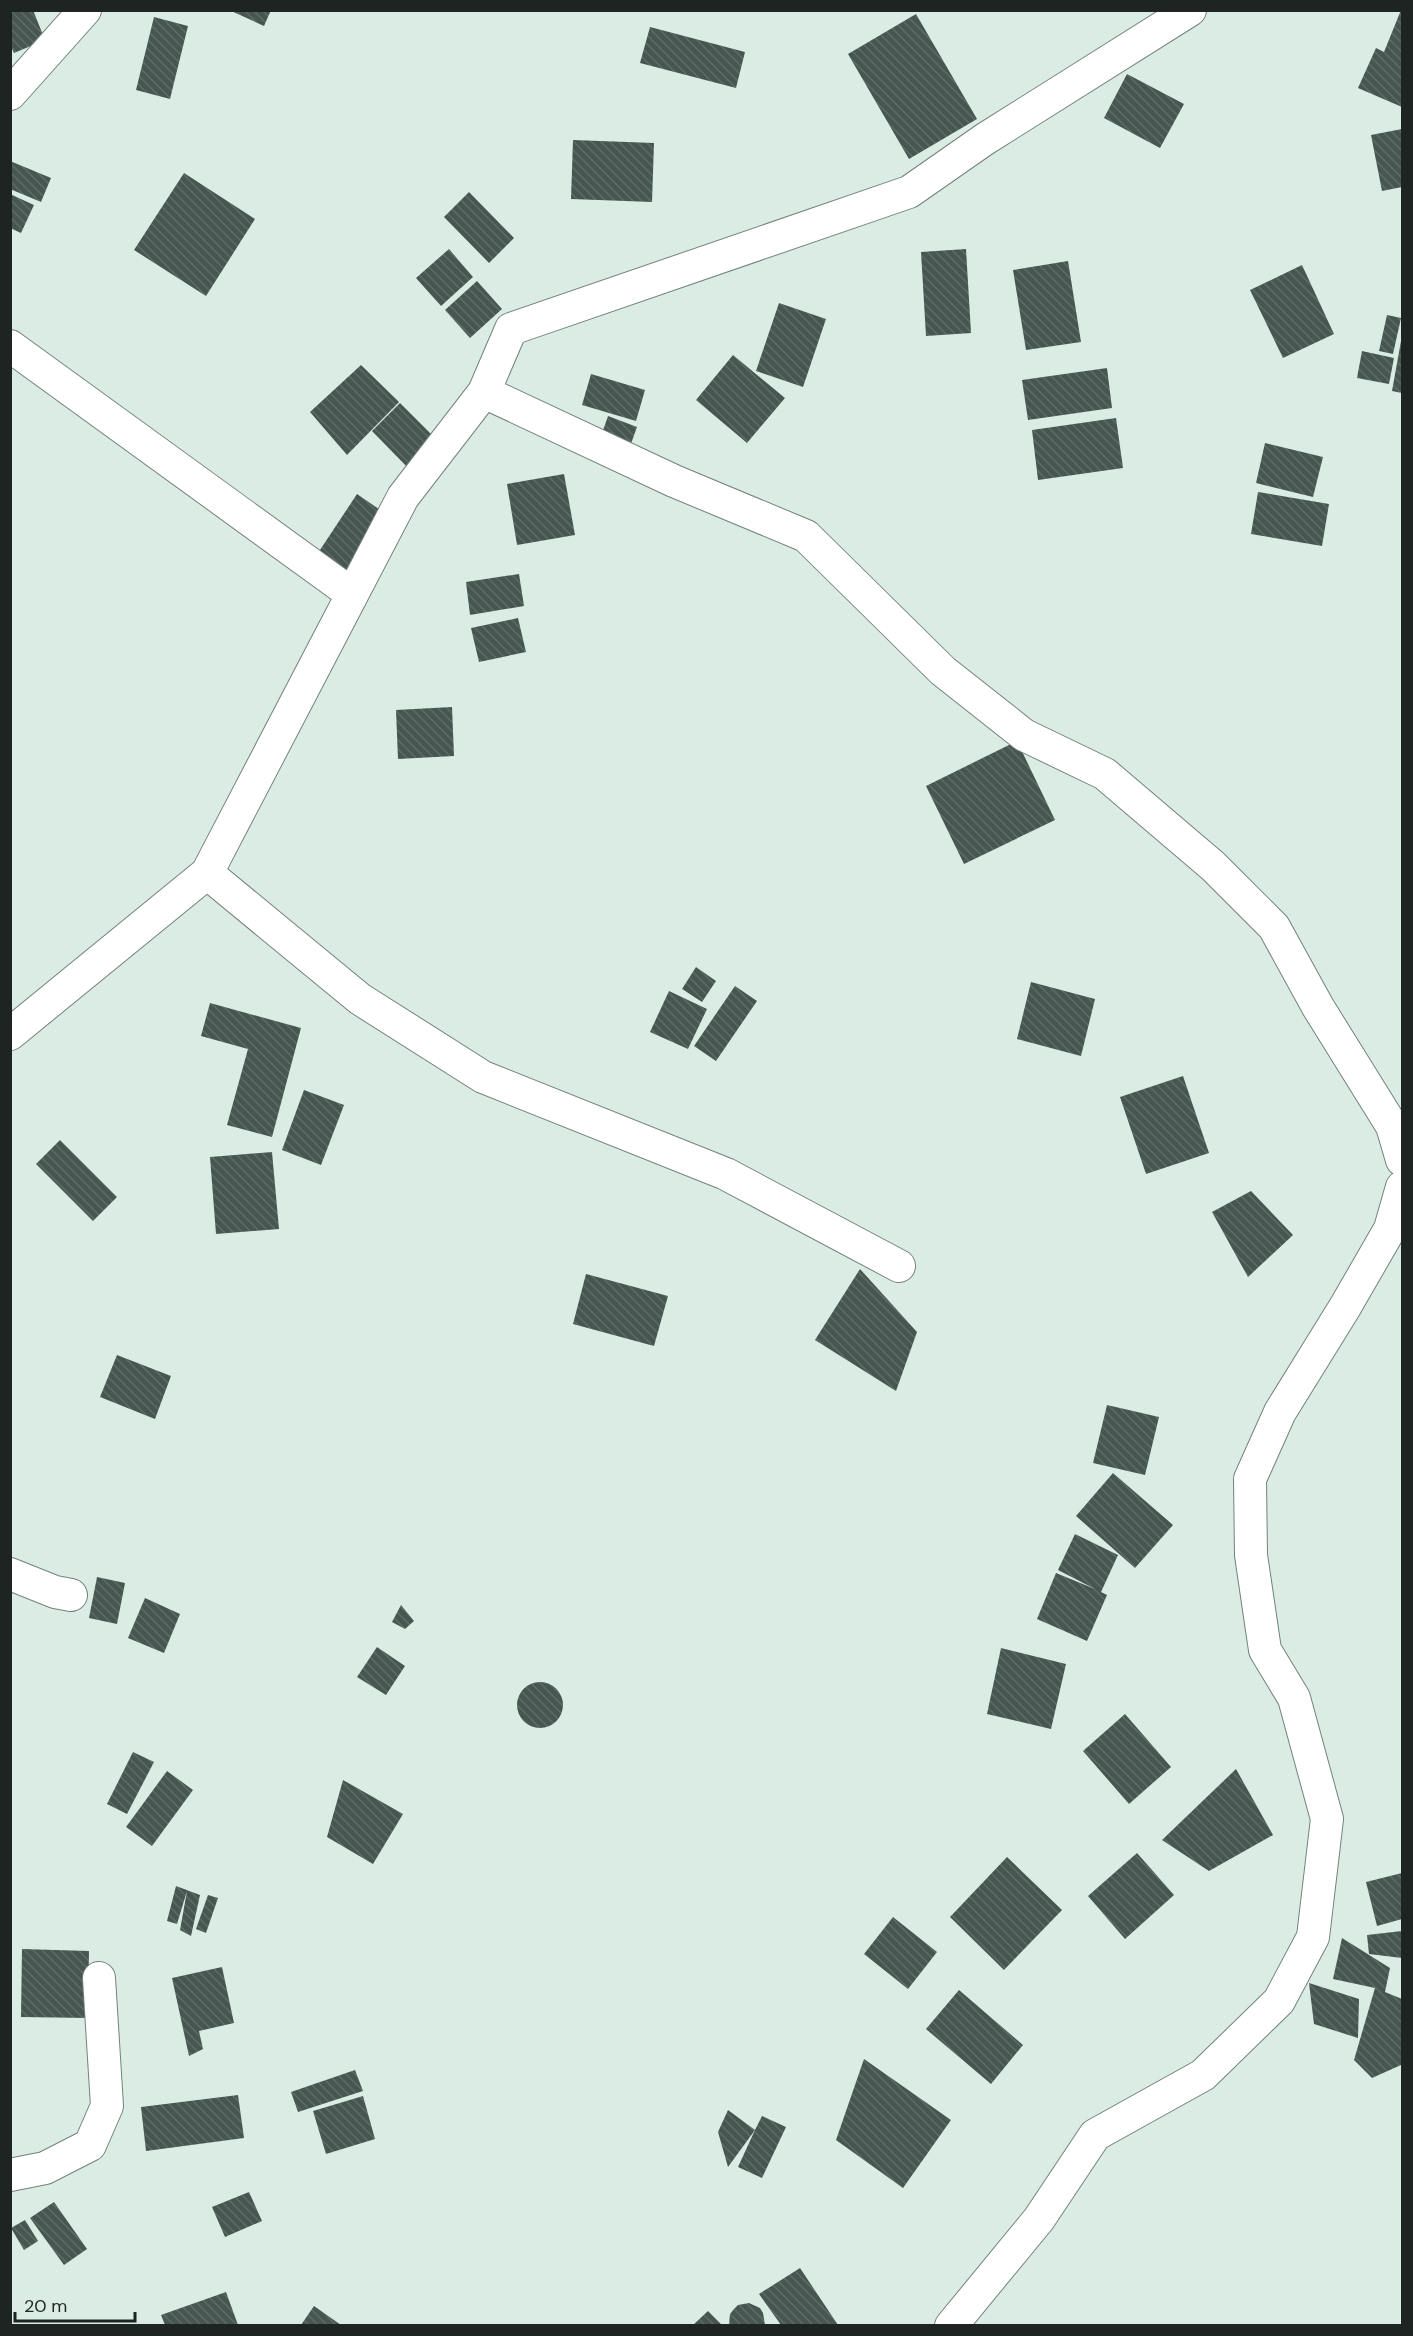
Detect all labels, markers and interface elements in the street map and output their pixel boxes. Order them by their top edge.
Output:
scale bar [15,2285,135,2323]
text: 20 m [24,2294,67,2318]

